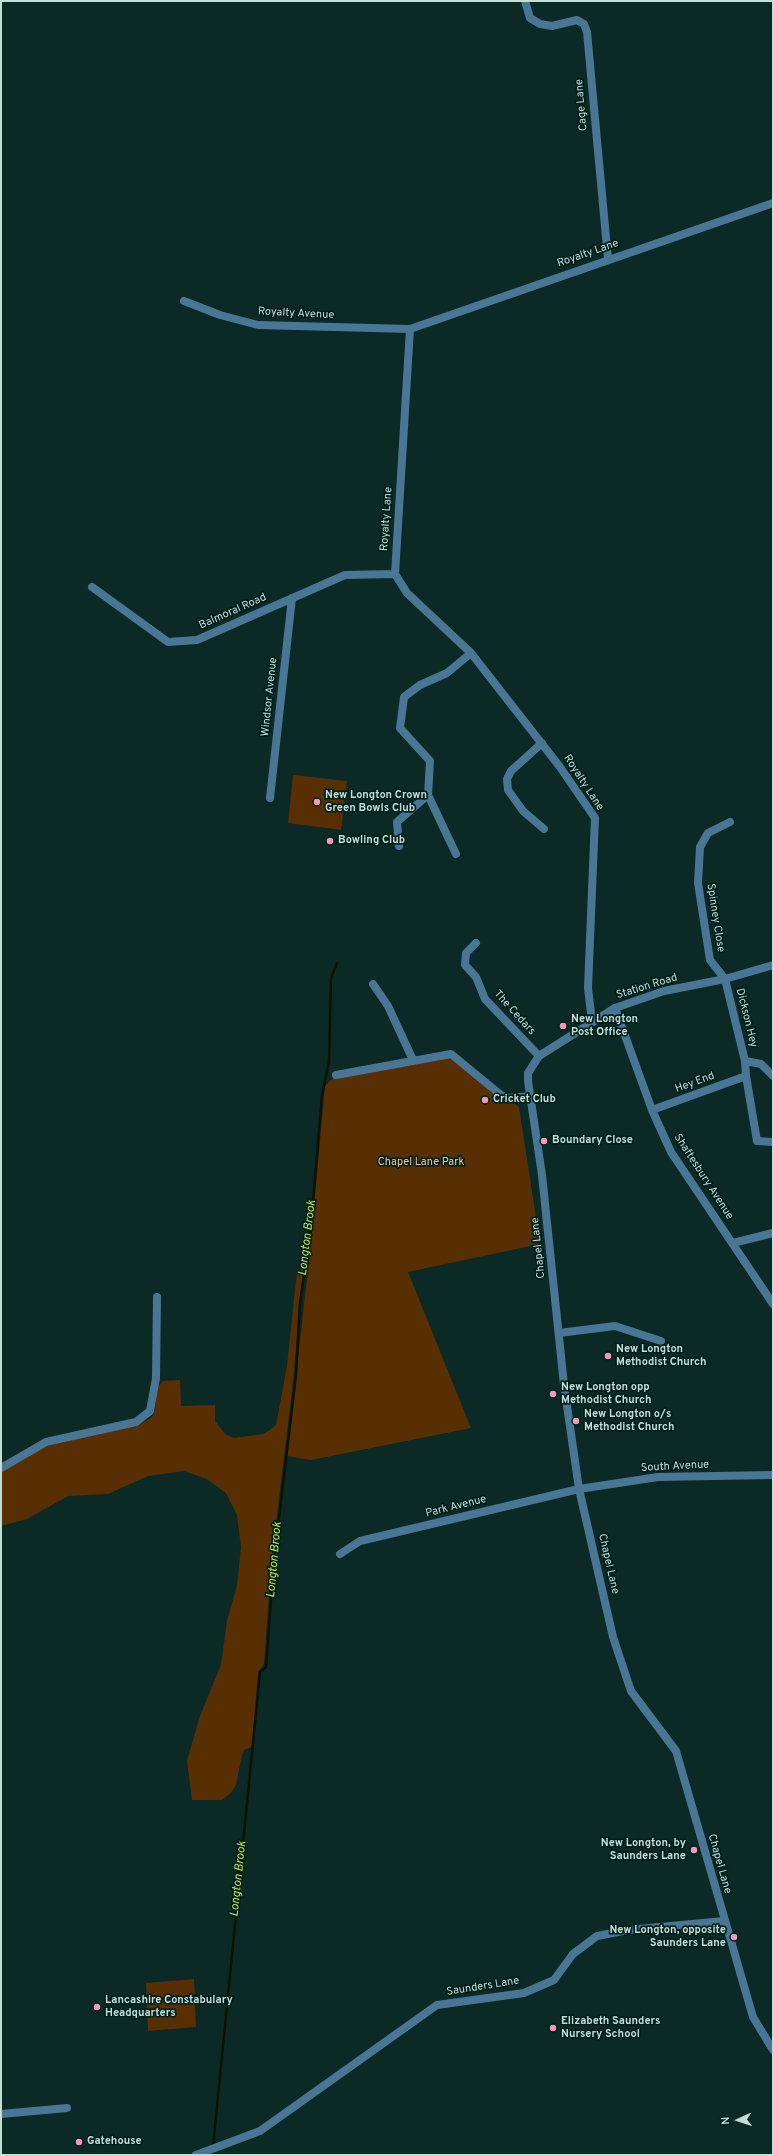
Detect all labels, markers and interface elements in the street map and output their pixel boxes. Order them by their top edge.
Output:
street label: Cage Lane [573,78,591,132]
street label: Royalty Lane [556,237,620,271]
street label: Royalty Avenue [257,305,335,323]
street label: Royalty Lane [378,487,396,551]
street label: Balmoral Road [197,591,269,633]
street label: Windsor Avenue [259,657,281,737]
street label: Royalty Lane [560,753,606,813]
place label: New Longton Crown Green Bowls Club [325,789,427,815]
marker: New Longton Crown Green Bowls Club [312,797,322,807]
place label: Bowling Club [338,834,405,848]
marker: Bowling Club [325,836,335,846]
street label: Spinney Close [703,883,727,953]
street label: Station Road [615,971,679,1003]
street label: Dickson Hey [732,987,760,1049]
street label: The Cedars [490,988,538,1038]
place label: New Longton Post Office [571,1013,638,1039]
marker: New Longton Post Office [558,1021,568,1031]
street label: Hey End [674,1070,716,1096]
place label: Cricket Club [493,1093,556,1107]
marker: Cricket Club [480,1095,490,1105]
street label: Shaftesbury Avenue [670,1132,736,1222]
place label: Boundary Close [552,1134,633,1148]
marker: Boundary Close [539,1136,549,1146]
park label: Chapel Lane Park [378,1156,464,1170]
water label: Longton Brook [296,1199,320,1277]
street label: Chapel Lane [529,1217,549,1279]
place label: New Longton Methodist Church [616,1343,707,1369]
marker: New Longton Methodist Church [603,1351,613,1361]
place label: New Longton opp Methodist Church [561,1381,652,1407]
marker: New Longton opp Methodist Church [548,1389,558,1399]
place label: New Longton o/s Methodist Church [584,1408,675,1434]
marker: New Longton o/s Methodist Church [571,1416,581,1426]
street label: South Avenue [641,1459,709,1475]
street label: Park Avenue [424,1493,488,1521]
water label: Longton Brook [265,1521,285,1599]
street label: Chapel Lane [595,1533,621,1595]
street label: Chapel Lane [704,1833,734,1895]
place label: New Longton, by Saunders Lane [601,1837,686,1863]
water label: Longton Brook [228,1840,250,1918]
marker: New Longton, by Saunders Lane [689,1845,699,1855]
place label: New Longton, opposite Saunders Lane [609,1924,726,1950]
marker: New Longton, opposite Saunders Lane [729,1932,739,1942]
street label: Saunders Lane [446,1975,520,1999]
place label: Lancashire Constabulary Headquarters [105,1994,233,2020]
marker: Lancashire Constabulary Headquarters [92,2002,102,2012]
place label: Elizabeth Saunders Nursery School [561,2015,660,2041]
marker: Elizabeth Saunders Nursery School [548,2023,558,2033]
north arrow [718,2100,758,2140]
text: N [719,2116,733,2125]
place label: Gatehouse [87,2135,142,2149]
marker: Gatehouse [74,2137,84,2147]

